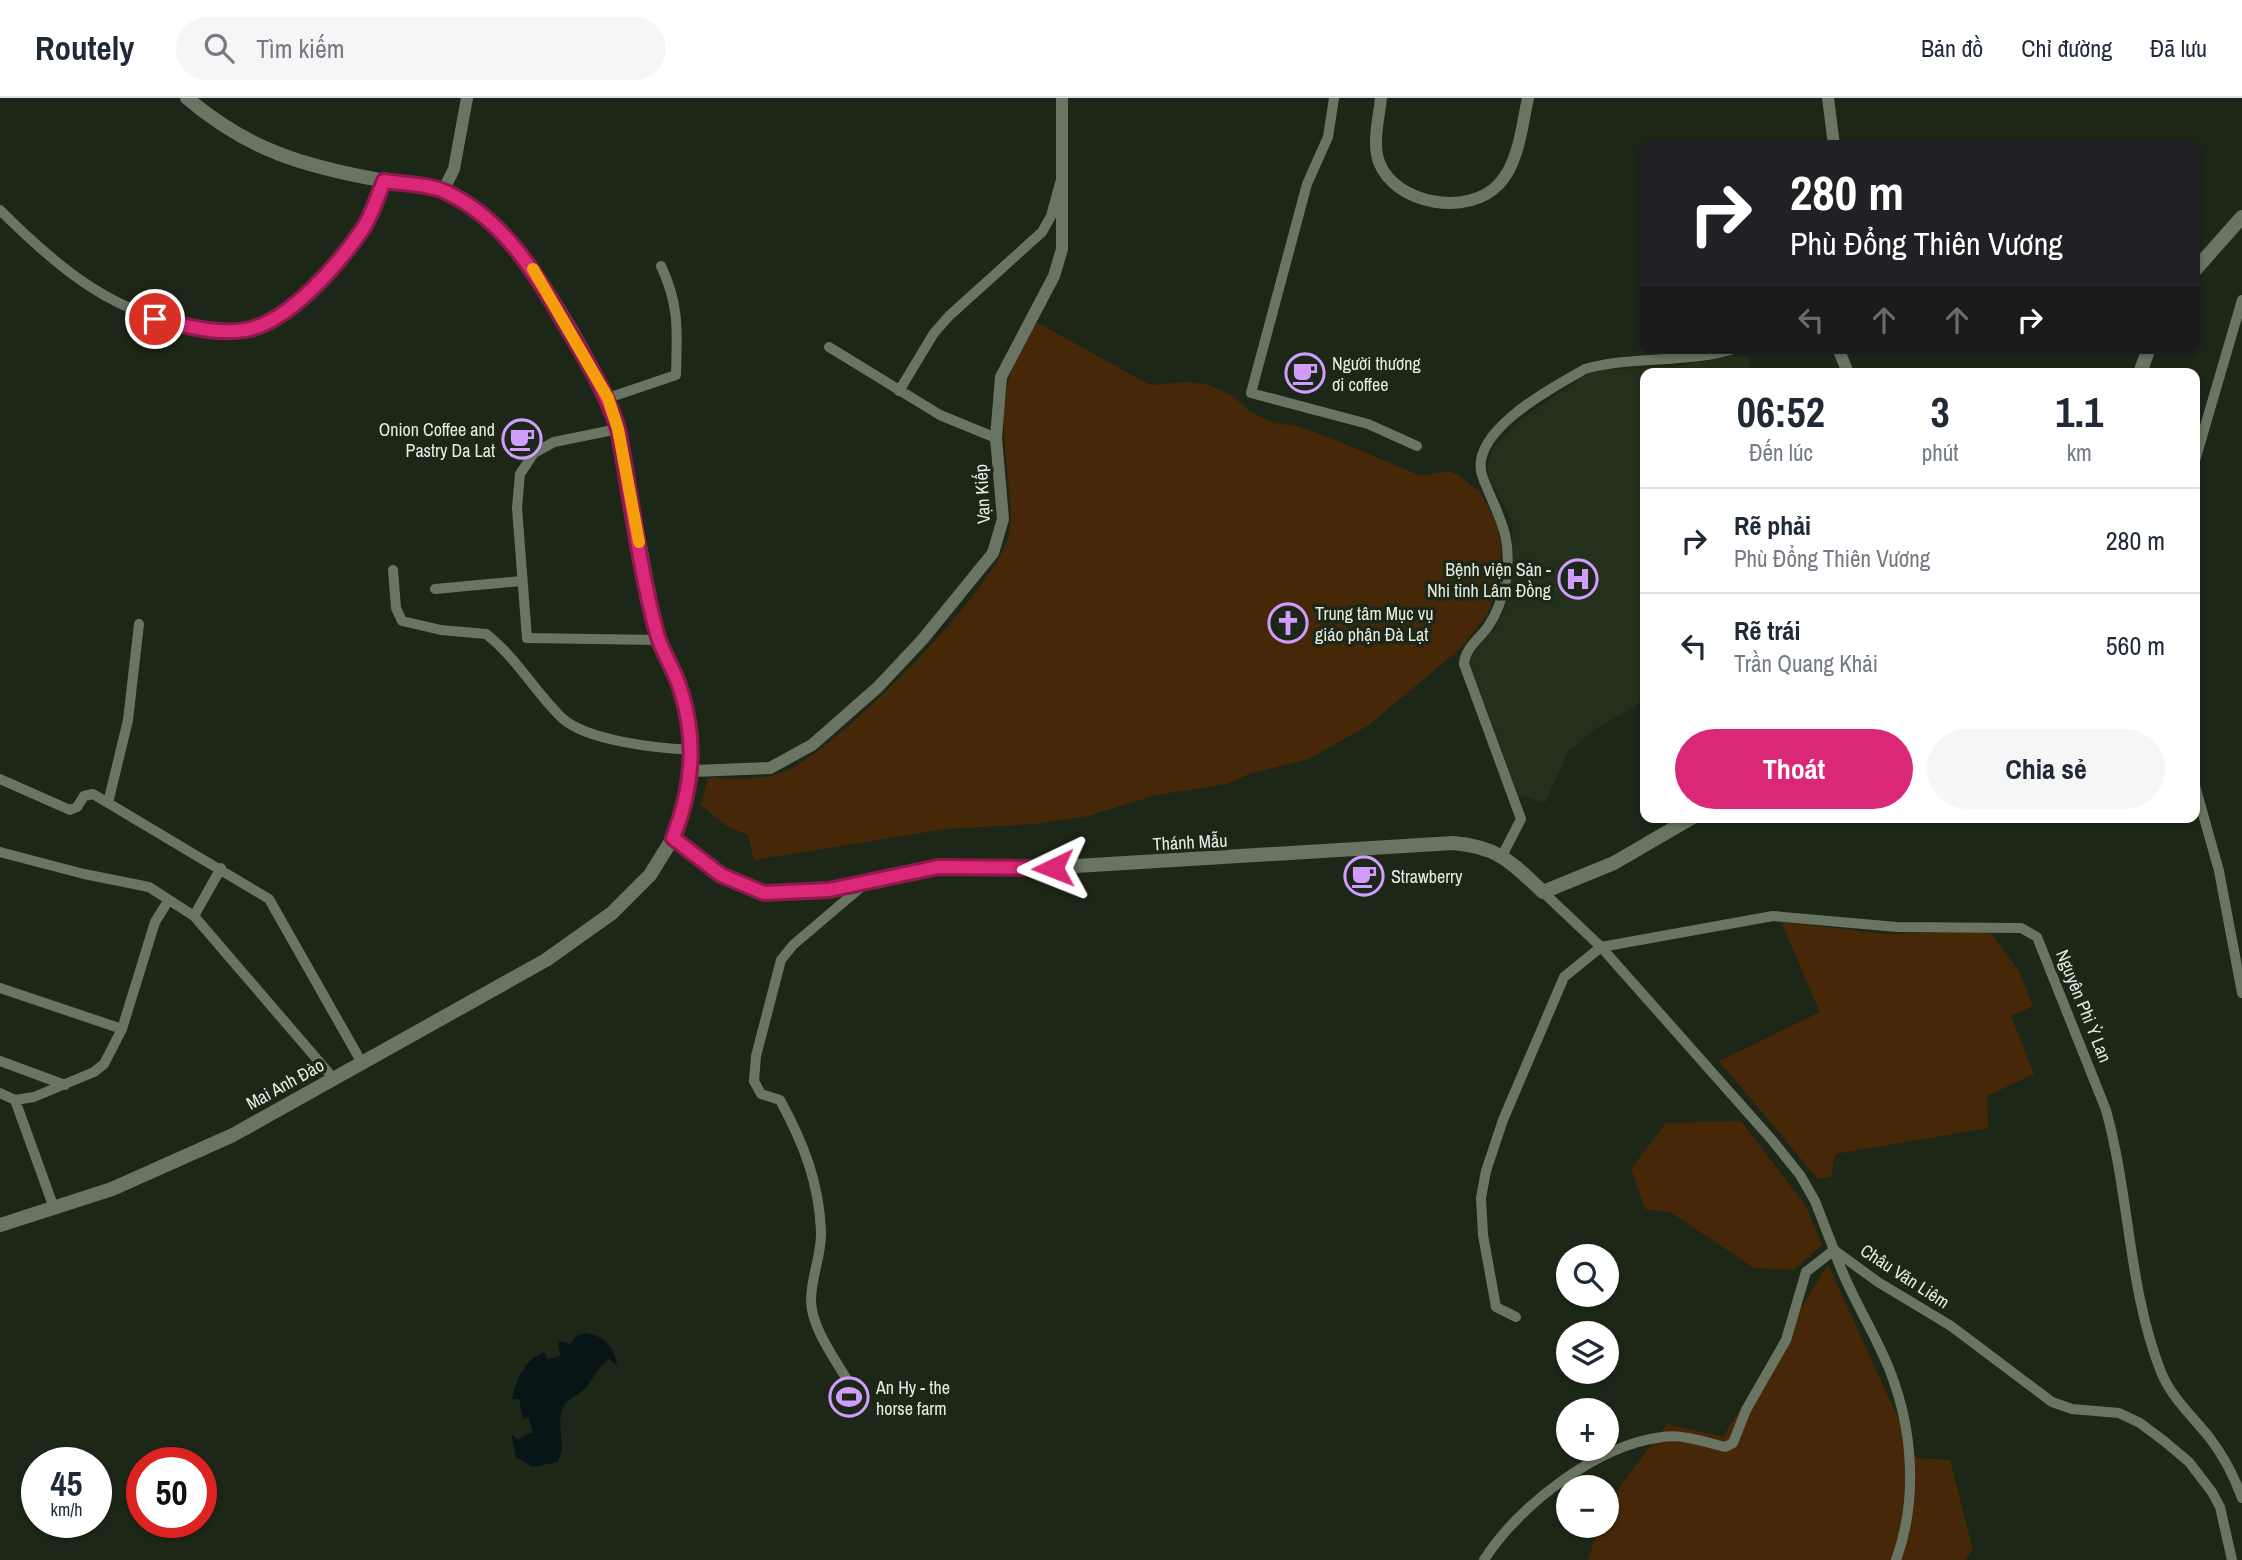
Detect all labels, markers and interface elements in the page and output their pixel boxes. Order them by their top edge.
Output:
search box [176,17,666,80]
text: Routely [35,26,134,70]
icon: search [200,29,238,67]
text: Tìm kiếm [256,31,345,66]
text: Bản đồ [1921,32,1983,64]
text: Chỉ đường [2021,32,2112,64]
text: Đã lưu [2150,32,2207,64]
text: 280 m [1790,159,1904,225]
icon: right [1675,168,1766,259]
text: Phù Đổng Thiên Vương [1790,222,2063,265]
pin [125,289,185,349]
icon: arrive [136,300,174,338]
icon: left [1792,301,1830,339]
icon: ahead [1865,301,1903,339]
icon: ahead [1938,301,1976,339]
icon: right [2011,301,2049,339]
place label: Người thương ơi coffee [1332,351,1421,397]
cafe icon: Người thương ơi coffee [1284,352,1326,394]
text: 06:52 [1737,384,1825,440]
text: 3 [1931,384,1950,440]
text: 1.1 [2055,384,2103,440]
place label: Onion Coffee and Pastry Da Lat [379,417,495,463]
cafe icon: Onion Coffee and Pastry Da Lat [501,418,543,460]
text: Đến lúc [1749,437,1813,468]
text: phút [1922,437,1958,468]
text: km [2067,437,2092,468]
street label: Vạn Kiếp [968,464,996,524]
text: Rẽ phải [1734,508,1811,543]
icon: right [1675,522,1713,560]
text: 280 m [2106,523,2165,558]
text: Phù Đổng Thiên Vương [1734,543,1930,574]
place label: Bệnh viện Sản - Nhi tỉnh Lâm Đồng [1427,557,1552,603]
hospital icon: Bệnh viện Sản - Nhi tỉnh Lâm Đồng [1557,558,1599,600]
place label: Trung tâm Mục vụ giáo phận Đà Lạt [1315,601,1433,647]
church icon: Trung tâm Mục vụ giáo phận Đà Lạt [1267,602,1309,644]
text: Rẽ trái [1734,613,1800,648]
icon: left [1675,627,1713,665]
text: 560 m [2106,628,2165,663]
text: Trần Quang Khải [1734,648,1878,679]
button: Thoát [1675,729,1913,809]
button: Chia sẻ [1927,729,2165,809]
street label: Thánh Mẫu [1152,828,1228,856]
position arrow [1016,831,1090,905]
cafe icon: Strawberry [1343,855,1385,897]
place label: Strawberry [1391,864,1463,889]
street label: Nguyên Phi Ỷ Lan [2050,946,2118,1066]
street label: Mai Anh Đào [242,1052,328,1116]
street label: Châu Văn Liêm [1856,1238,1954,1314]
map controls [1556,1244,1619,1538]
button: search [1556,1244,1619,1307]
button: layers [1556,1321,1619,1384]
place label: An Hy - the horse farm [875,1375,950,1421]
sports icon: An Hy - the horse farm [828,1376,870,1418]
button: + [1556,1398,1619,1461]
speed limit sign: 50 [126,1447,217,1538]
text: 45 [51,1460,82,1507]
button: − [1556,1475,1619,1538]
text: km/h [51,1497,83,1522]

